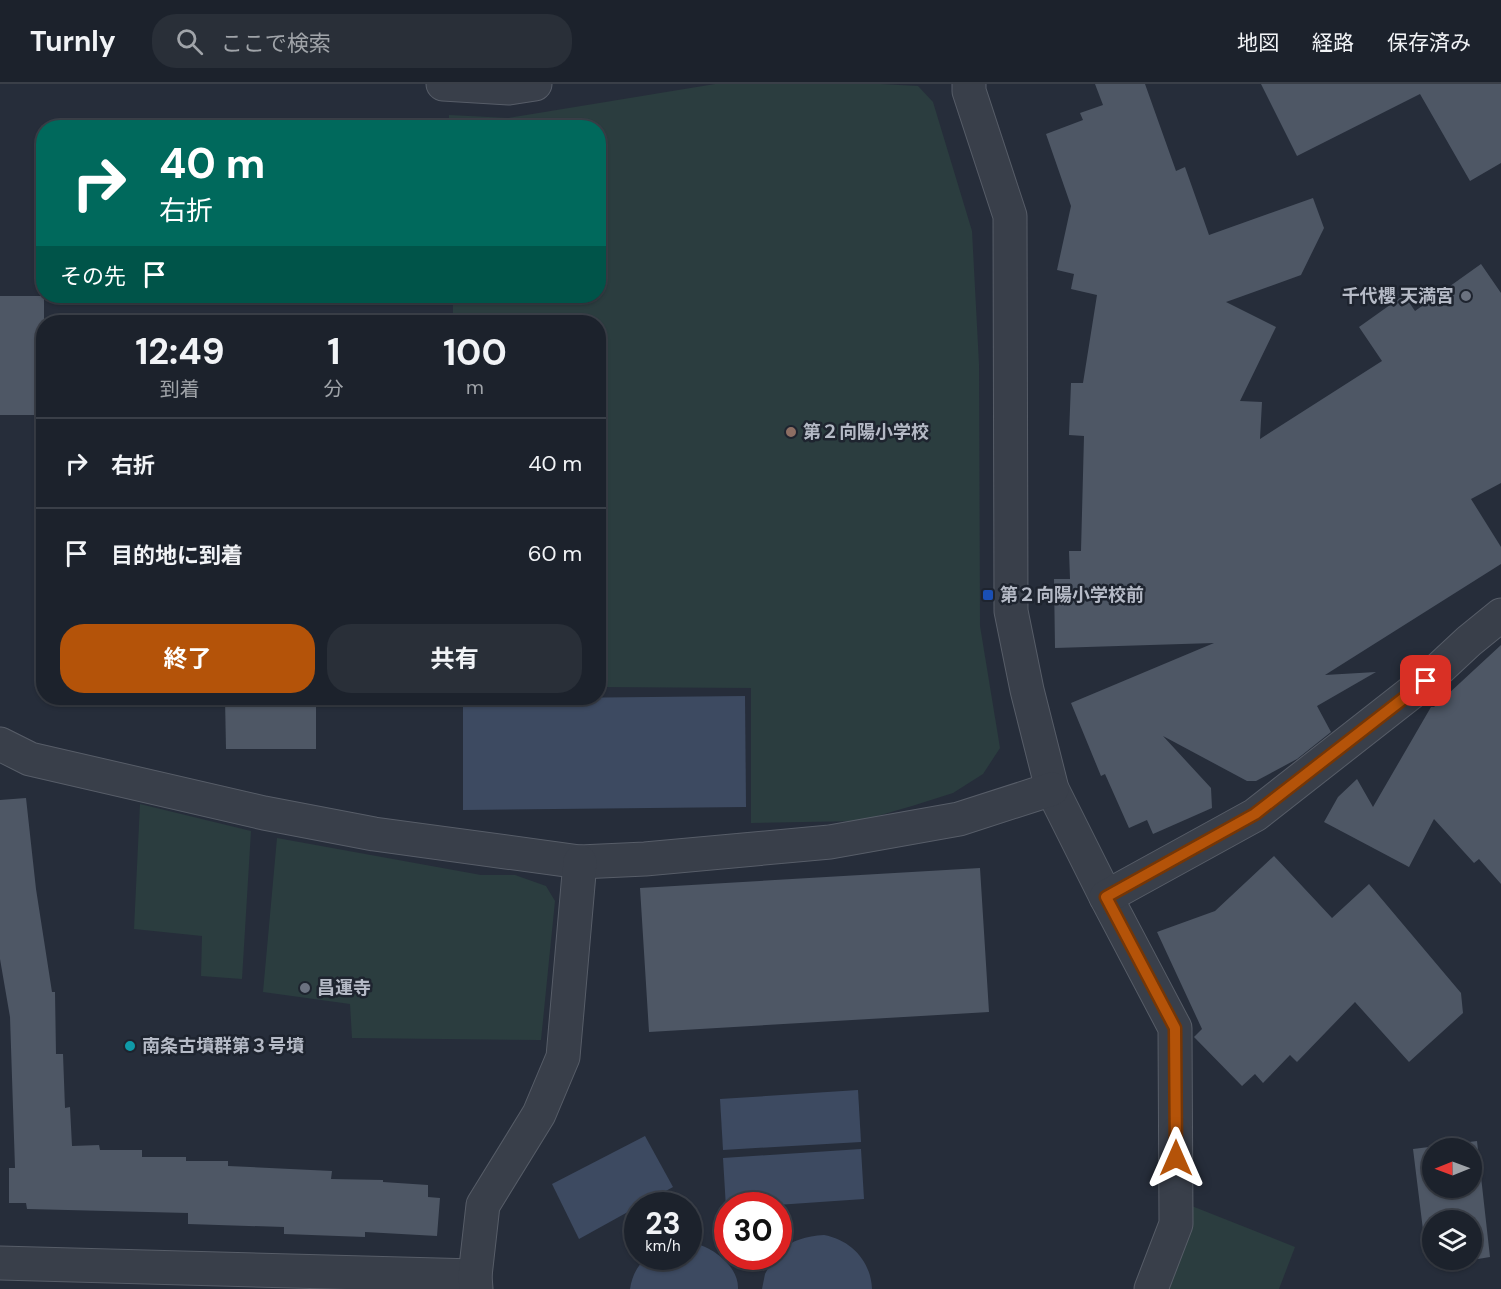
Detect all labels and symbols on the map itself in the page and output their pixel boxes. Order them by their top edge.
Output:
place label: 千代櫻 天満宮 [1342,284,1454,308]
marker: 千代櫻 天満宮 [1459,289,1473,303]
place label: 第２向陽小学校 [803,420,929,444]
marker: 第２向陽小学校 [784,425,798,439]
place label: 第２向陽小学校前 [1000,583,1144,607]
marker: 第２向陽小学校前 [981,588,995,602]
pin [1400,655,1451,706]
place label: 昌運寺 [317,976,371,1000]
marker: 昌運寺 [298,981,312,995]
place label: 南条古墳群第３号墳 [142,1034,304,1058]
marker: 南条古墳群第３号墳 [123,1039,137,1053]
position arrow [1144,1126,1208,1190]
north arrow [1422,1138,1482,1198]
speed limit sign: 30 [714,1192,792,1270]

